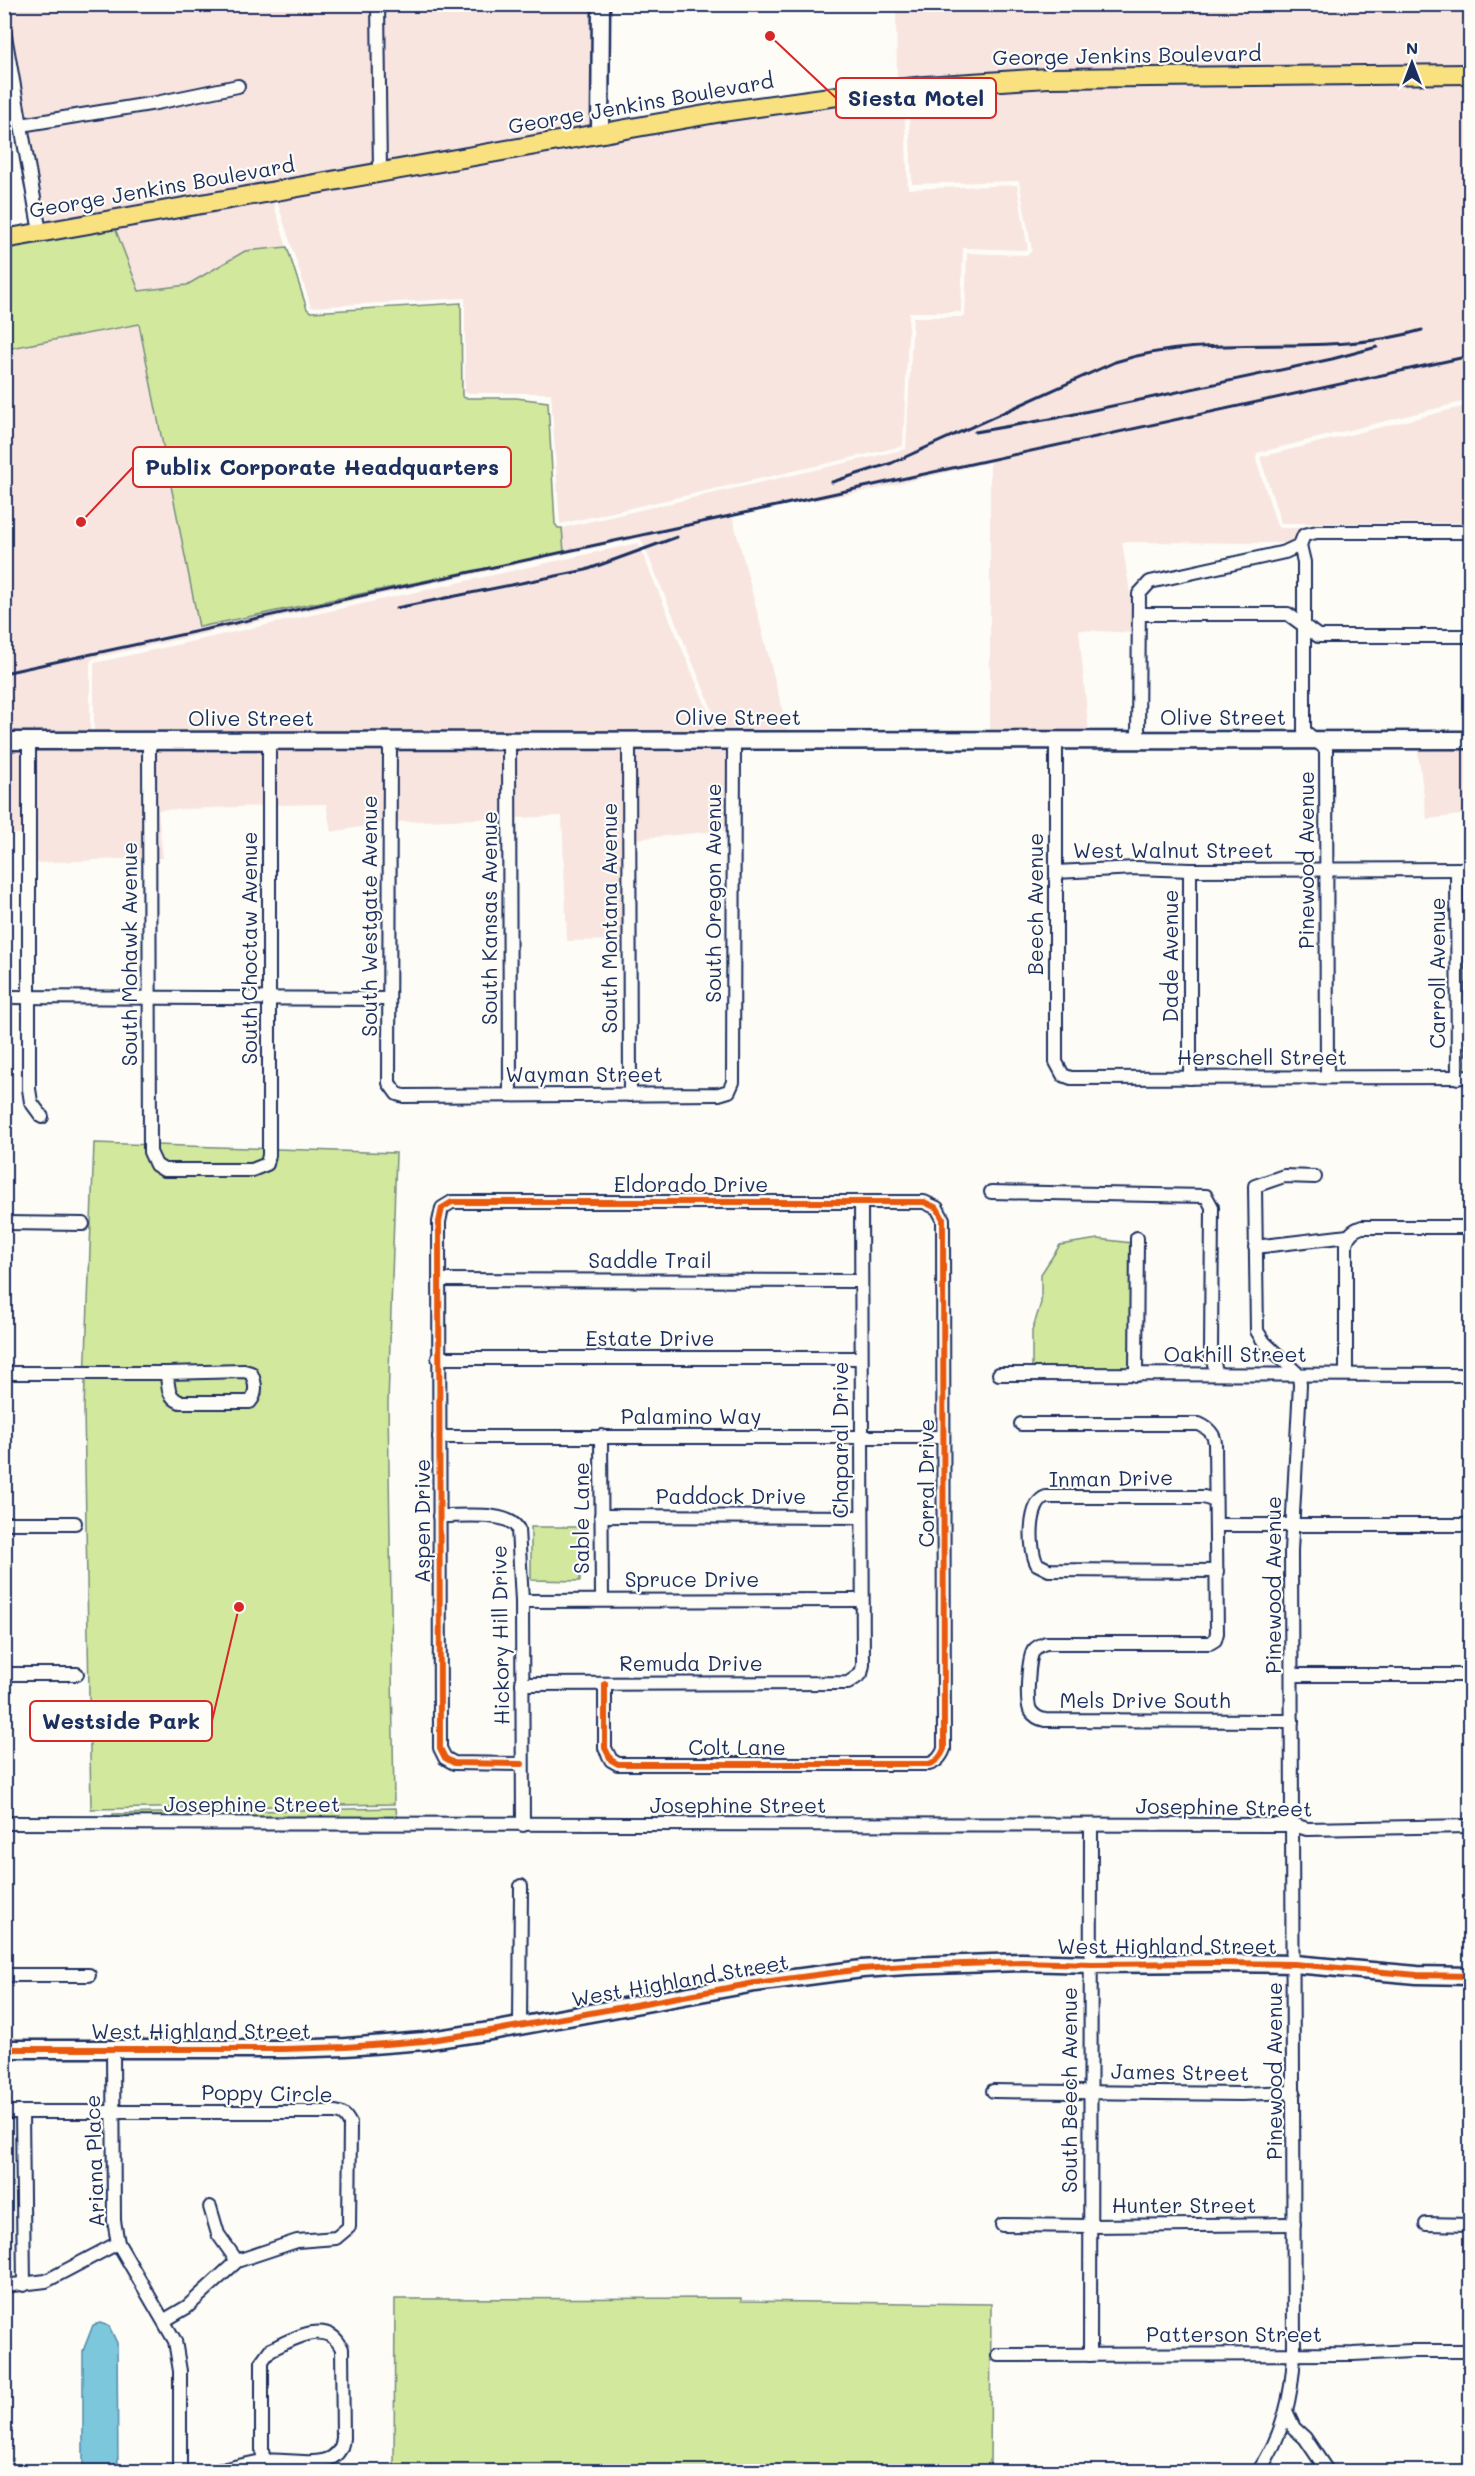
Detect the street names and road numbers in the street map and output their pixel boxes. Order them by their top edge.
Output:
street label: George Jenkins Boulevard [992,39,1262,70]
street label: George Jenkins Boulevard [506,66,776,139]
street label: George Jenkins Boulevard [27,150,297,223]
street label: Olive Street [675,703,801,730]
street label: Olive Street [1160,703,1286,730]
street label: Olive Street [188,704,314,731]
street label: Pinewood Avenue [1292,771,1319,949]
street label: South Oregon Avenue [699,783,726,1003]
street label: South Westgate Avenue [355,795,382,1037]
street label: South Montana Avenue [595,803,622,1033]
street label: South Kansas Avenue [475,811,502,1025]
street label: South Choctaw Avenue [235,831,262,1065]
street label: Beech Avenue [1021,833,1048,975]
street label: West Walnut Street [1073,836,1273,863]
street label: South Mohawk Avenue [115,842,142,1066]
street label: Dade Avenue [1156,889,1183,1023]
street label: Carroll Avenue [1423,897,1450,1049]
street label: Herschell Street [1177,1043,1347,1070]
street label: Wayman Street [505,1060,663,1087]
street label: Eldorado Drive [614,1170,768,1197]
street label: Saddle Trail [588,1246,712,1273]
street label: Estate Drive [585,1324,715,1351]
street label: Oakhill Street [1163,1340,1307,1367]
street label: Chaparal Drive [826,1361,853,1519]
street label: Palamino Way [621,1402,761,1429]
street label: Corral Drive [912,1418,939,1548]
street label: Aspen Drive [408,1459,435,1583]
street label: Sable Lane [567,1462,594,1574]
street label: Inman Drive [1048,1463,1173,1492]
street label: Paddock Drive [656,1482,806,1509]
street label: Pinewood Avenue [1259,1496,1286,1674]
street label: Hickory Hill Drive [484,1545,515,1725]
street label: Spruce Drive [625,1565,759,1592]
street label: Remuda Drive [619,1649,763,1676]
street label: Mels Drive South [1059,1686,1231,1713]
street label: Colt Lane [688,1733,786,1760]
street label: Josephine Street [164,1790,340,1817]
street label: Josephine Street [650,1791,826,1818]
street label: Josephine Street [1135,1791,1313,1822]
street label: West Highland Street [1057,1932,1277,1959]
street label: West Highland Street [569,1947,790,2012]
street label: Pinewood Avenue [1260,1982,1287,2160]
street label: South Beech Avenue [1055,1987,1082,2193]
street label: West Highland Street [91,2017,311,2044]
street label: James Street [1111,2057,1249,2086]
street label: Poppy Circle [201,2078,333,2107]
street label: Ariana Place [78,2094,109,2228]
street label: Hunter Street [1112,2191,1256,2218]
street label: Patterson Street [1146,2320,1322,2347]

